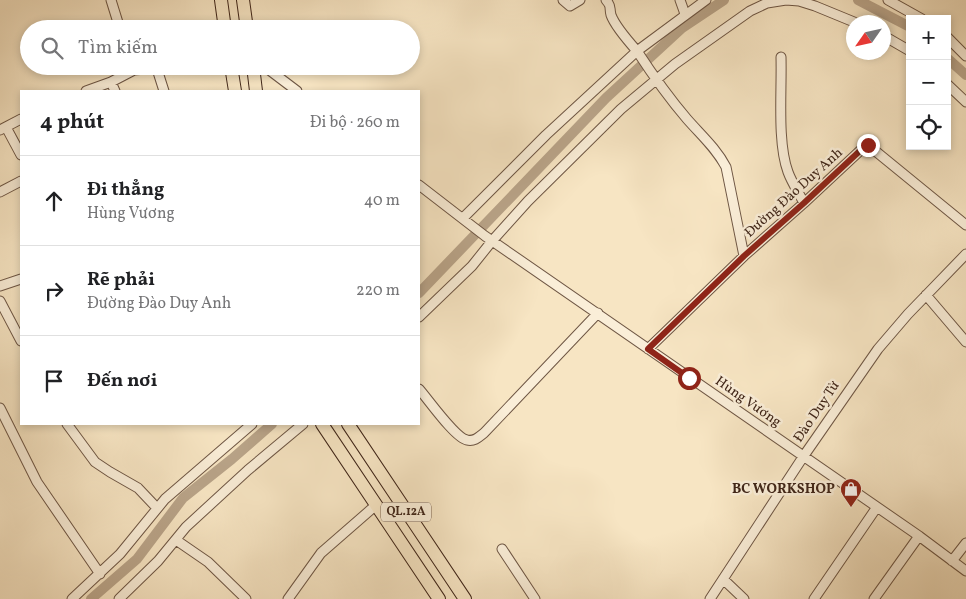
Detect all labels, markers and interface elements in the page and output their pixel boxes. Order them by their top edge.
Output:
north arrow [846,15,891,60]
map controls [906,15,951,150]
button: + [906,15,951,60]
search box [20,20,420,75]
icon: search [38,34,66,62]
text: Tìm kiếm [78,35,158,61]
button: − [906,60,951,105]
button: locate [906,105,951,150]
text: 4 phút [40,108,104,137]
text: Đi bộ · 260 m [310,112,400,134]
route end [857,134,880,157]
street label: Đường Đào Duy Anh [741,144,847,242]
text: Đi thẳng [87,177,164,203]
icon: ahead [40,187,68,215]
text: 40 m [364,190,400,212]
text: Hùng Vương [87,203,175,225]
text: Rẽ phải [87,267,155,293]
icon: right [40,277,68,305]
text: 220 m [356,280,400,302]
text: Đường Đào Duy Anh [87,293,231,315]
icon: arrive [40,367,68,395]
route start [678,367,701,390]
text: Đến nơi [87,368,157,394]
street label: Hùng Vương [711,372,785,432]
street label: Đào Duy Từ [789,378,845,446]
shop icon: BC WORKSHOP [839,477,863,508]
place label: BC WORKSHOP [732,480,835,499]
road number: QL.12A [381,502,431,522]

